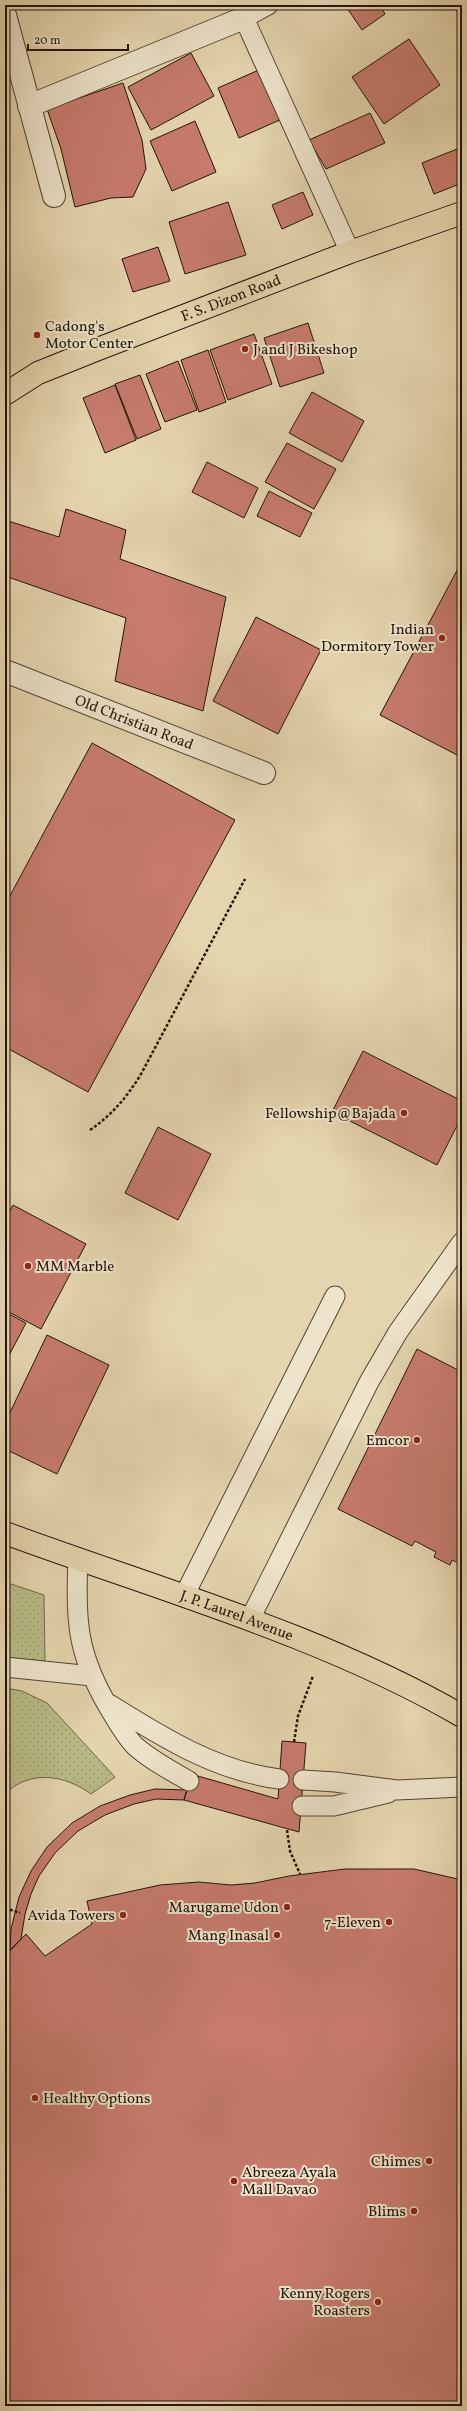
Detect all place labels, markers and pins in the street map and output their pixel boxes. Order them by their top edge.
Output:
place label: Cadong's Motor Center [45,317,133,355]
marker: Cadong's Motor Center [32,330,42,340]
place label: J and J Bikeshop [253,340,358,361]
marker: J and J Bikeshop [240,344,250,354]
place label: Indian Dormitory Tower [321,620,434,658]
marker: Indian Dormitory Tower [437,633,447,643]
place label: Fellowship@Bajada [265,1104,396,1125]
marker: Fellowship@Bajada [399,1108,409,1118]
place label: MM Marble [36,1257,114,1278]
marker: MM Marble [23,1261,33,1271]
place label: Emcor [366,1431,409,1452]
marker: Emcor [412,1435,422,1445]
place label: Marugame Udon [169,1898,279,1919]
marker: Marugame Udon [282,1902,292,1912]
place label: Avida Towers [28,1906,115,1927]
marker: Avida Towers [118,1910,128,1920]
place label: 7-Eleven [324,1913,381,1934]
marker: 7-Eleven [384,1917,394,1927]
place label: Mang Inasal [188,1926,269,1947]
marker: Mang Inasal [272,1930,282,1940]
place label: Healthy Options [43,2089,150,2110]
marker: Healthy Options [30,2093,40,2103]
place label: Chimes [371,2152,421,2173]
marker: Chimes [424,2156,434,2166]
place label: Abreeza Ayala Mall Davao [242,2163,336,2201]
marker: Abreeza Ayala Mall Davao [229,2176,239,2186]
place label: Blims [368,2202,406,2223]
marker: Blims [409,2206,419,2216]
place label: Kenny Rogers Roasters [280,2284,370,2322]
marker: Kenny Rogers Roasters [373,2297,383,2307]

